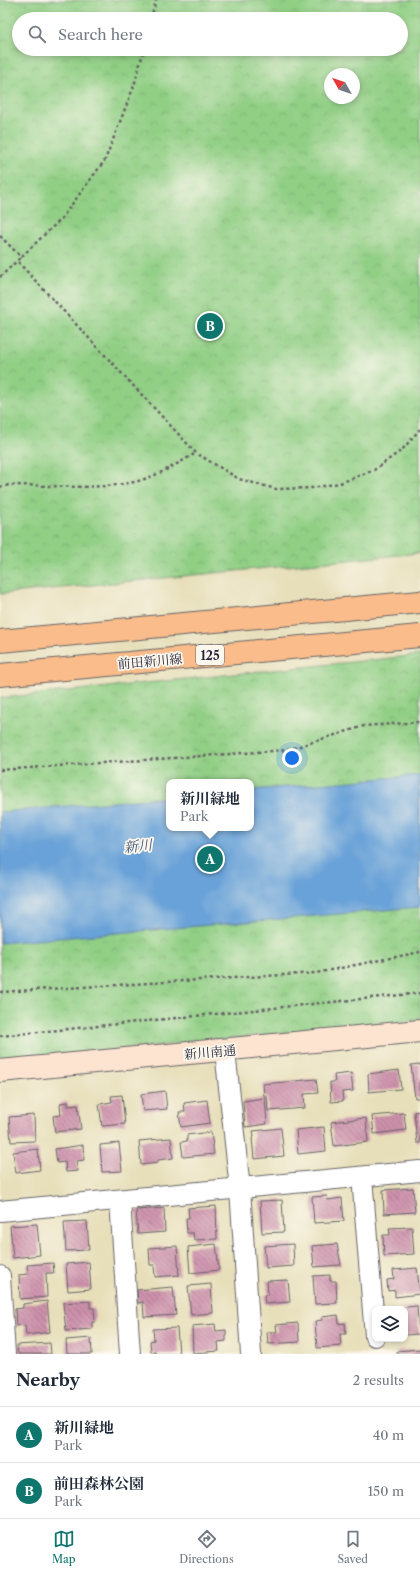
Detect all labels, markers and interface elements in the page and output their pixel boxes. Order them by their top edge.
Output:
search box [12,12,408,56]
icon: search [26,23,48,45]
text: Search here [58,25,143,44]
north arrow [324,68,360,104]
pin: B [197,311,223,341]
road number: 125 [196,645,224,665]
street label: 前田新川線 [117,650,183,672]
your location [282,748,302,768]
popup [166,779,254,831]
text: 新川緑地 [180,789,240,808]
text: Park [180,808,208,824]
water label: 新川 [123,835,155,856]
pin: A [197,844,223,874]
street label: 新川南通 [183,1042,237,1062]
map controls [372,1306,408,1342]
button: layers [372,1306,408,1342]
text: Nearby [16,1370,80,1390]
text: 2 results [353,1372,404,1388]
text: 新川緑地 [54,1418,114,1437]
text: A [24,1427,34,1443]
text: 40 m [373,1427,404,1443]
text: Park [54,1437,82,1453]
text: 前田森林公園 [54,1474,144,1493]
text: B [24,1483,34,1499]
text: 150 m [368,1483,404,1499]
text: Park [54,1493,82,1509]
tab: Map [52,1528,76,1566]
tab: Directions [179,1528,234,1566]
tab: Saved [338,1528,368,1566]

